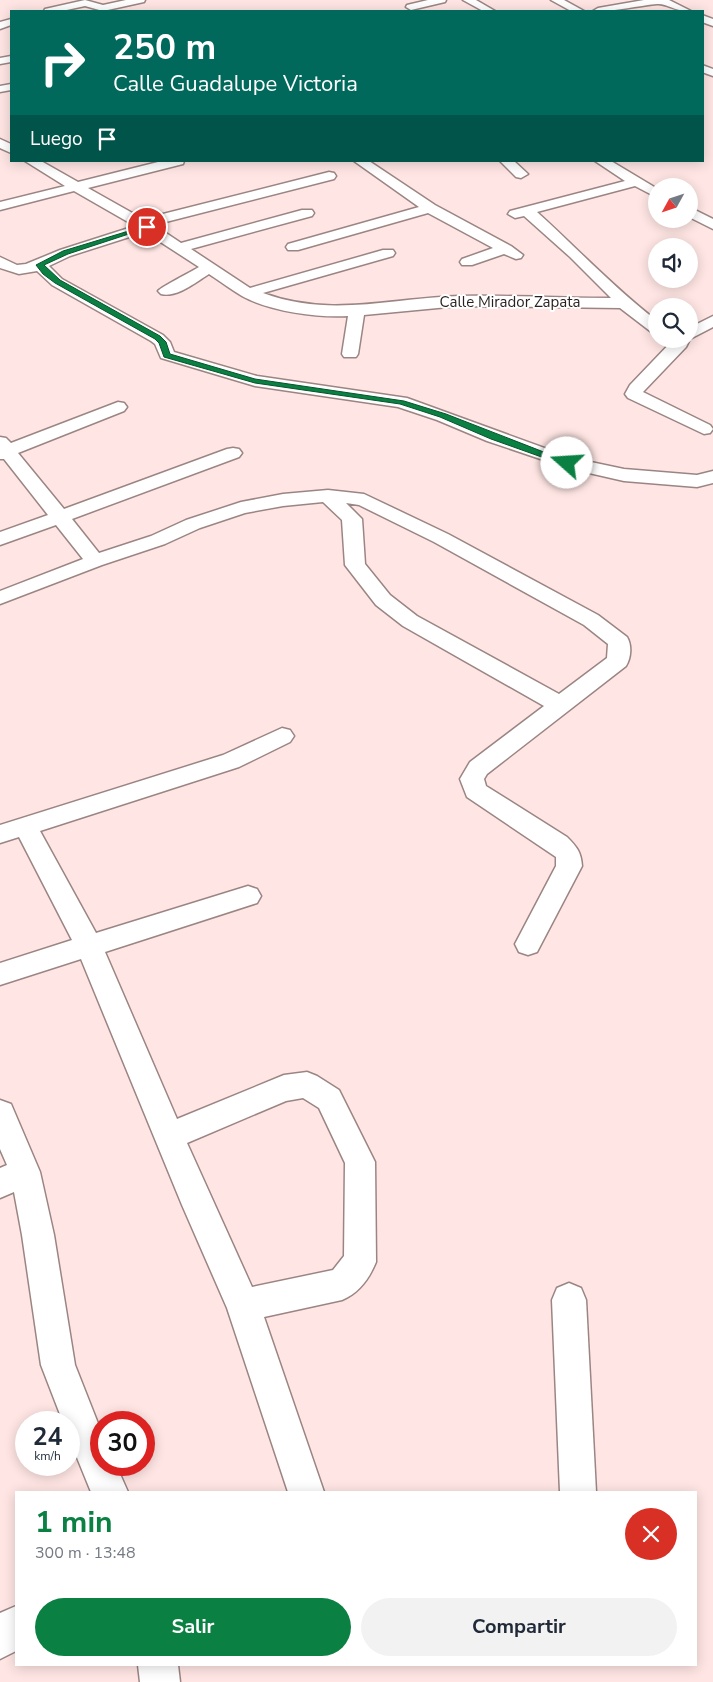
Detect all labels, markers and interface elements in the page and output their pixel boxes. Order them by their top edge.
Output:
text: 250 m [113,24,216,71]
icon: right [30,30,95,95]
text: Calle Guadalupe Victoria [113,69,358,99]
icon: arrive [93,125,121,153]
text: Luego [30,126,83,152]
north arrow [648,178,698,228]
map controls [648,178,698,348]
pin [126,206,168,248]
icon: arrive [133,213,161,241]
button: sound [648,238,698,288]
street label: Calle Mirador Zapata [440,292,580,312]
button: search [648,298,698,348]
position arrow [540,436,592,488]
speed limit sign: 30 [90,1411,155,1476]
text: 24 [32,1420,63,1454]
text: km/h [34,1448,61,1464]
text: 1 min [35,1502,113,1543]
button: close [625,1508,677,1560]
text: 300 m · 13:48 [35,1542,136,1564]
button: Salir [35,1598,351,1656]
button: Compartir [361,1598,677,1656]

